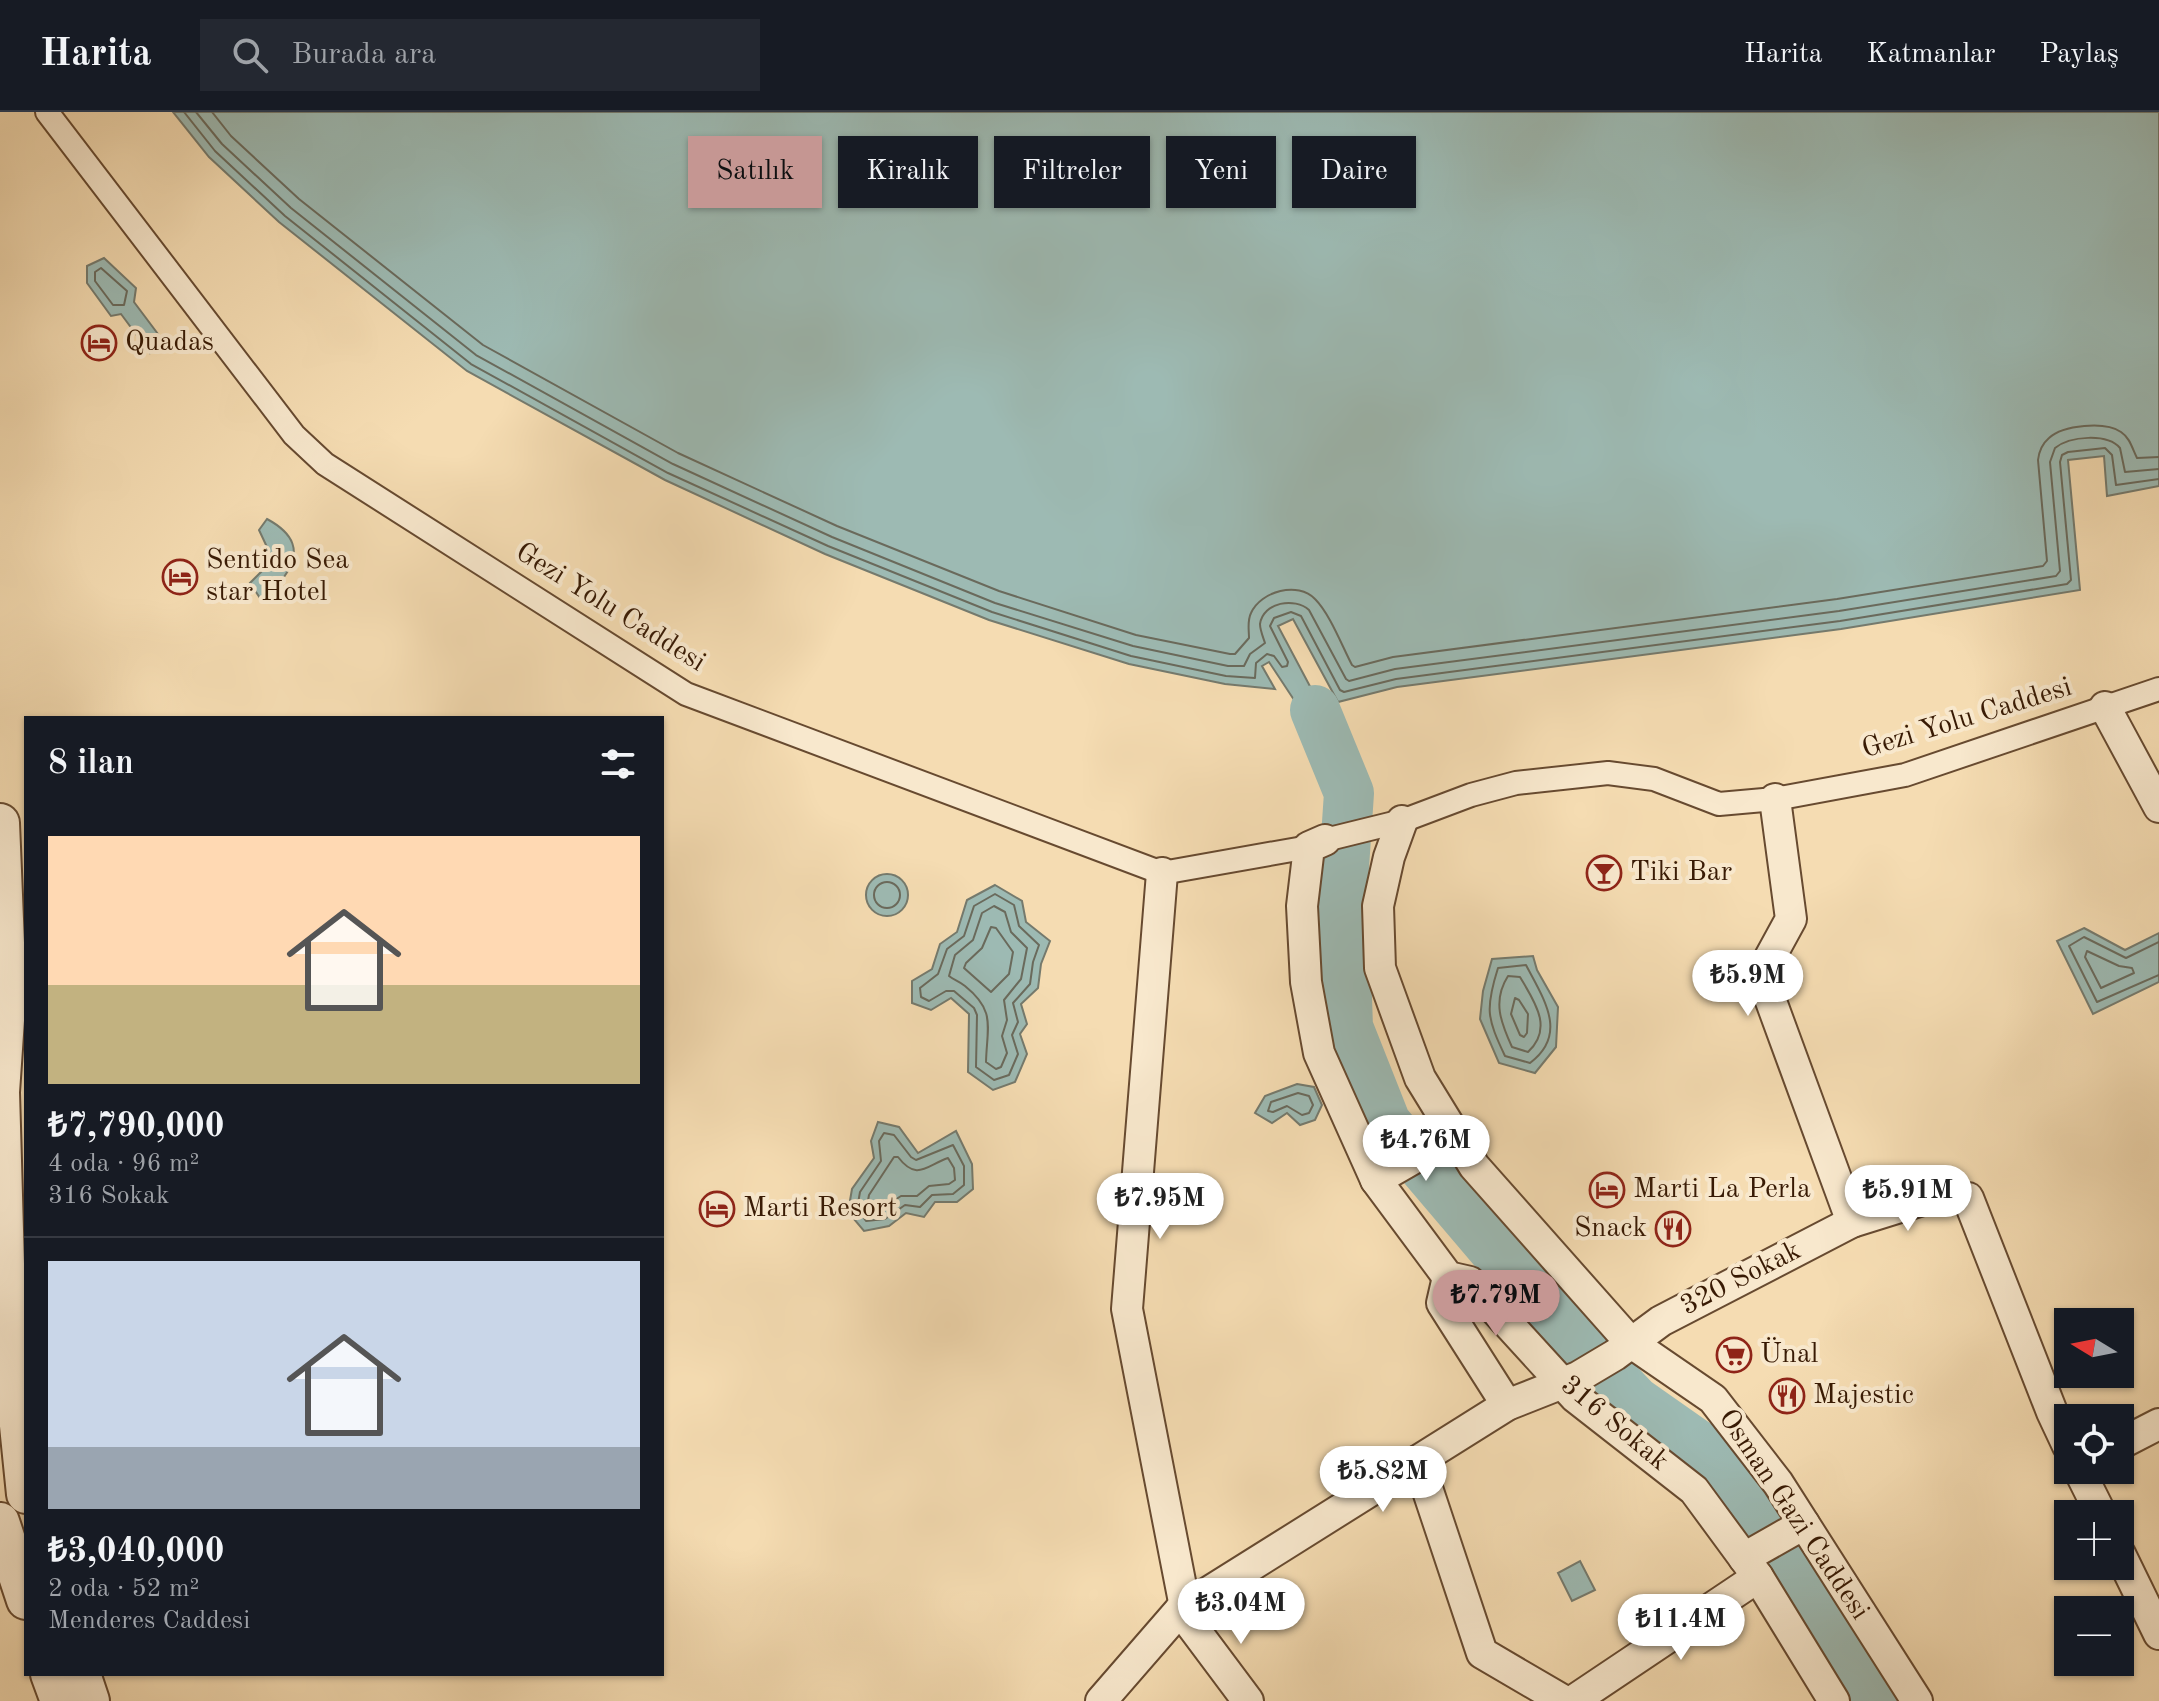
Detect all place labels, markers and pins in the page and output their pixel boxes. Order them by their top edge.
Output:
hotel icon: Quadas [80,324,118,362]
place label: Quadas [125,329,214,357]
place label: Sentido Sea star Hotel [206,547,349,607]
hotel icon: Sentido Sea star Hotel [161,558,199,596]
bar icon: Tiki Bar [1585,854,1623,892]
place label: Tiki Bar [1630,859,1732,887]
pin: ₺5.9M [1692,950,1804,1018]
pin: ₺4.76M [1361,1115,1491,1183]
pin: ₺5.91M [1843,1165,1973,1233]
hotel icon: Marti La Perla [1588,1171,1626,1209]
pin: ₺7.95M [1095,1173,1225,1241]
place label: Marti La Perla [1633,1176,1811,1204]
hotel icon: Marti Resort [698,1190,736,1228]
place label: Marti Resort [743,1195,897,1223]
restaurant icon: Snack [1654,1210,1692,1248]
place label: Snack [1574,1215,1647,1243]
pin: ₺7.79M [1431,1270,1561,1338]
supermarket icon: Ünal [1715,1336,1753,1374]
place label: Ünal [1760,1337,1818,1369]
restaurant icon: Majestic [1768,1377,1806,1415]
place label: Majestic [1813,1382,1914,1410]
pin: ₺5.82M [1318,1446,1448,1514]
pin: ₺3.04M [1176,1578,1306,1646]
pin: ₺11.4M [1616,1594,1746,1662]

